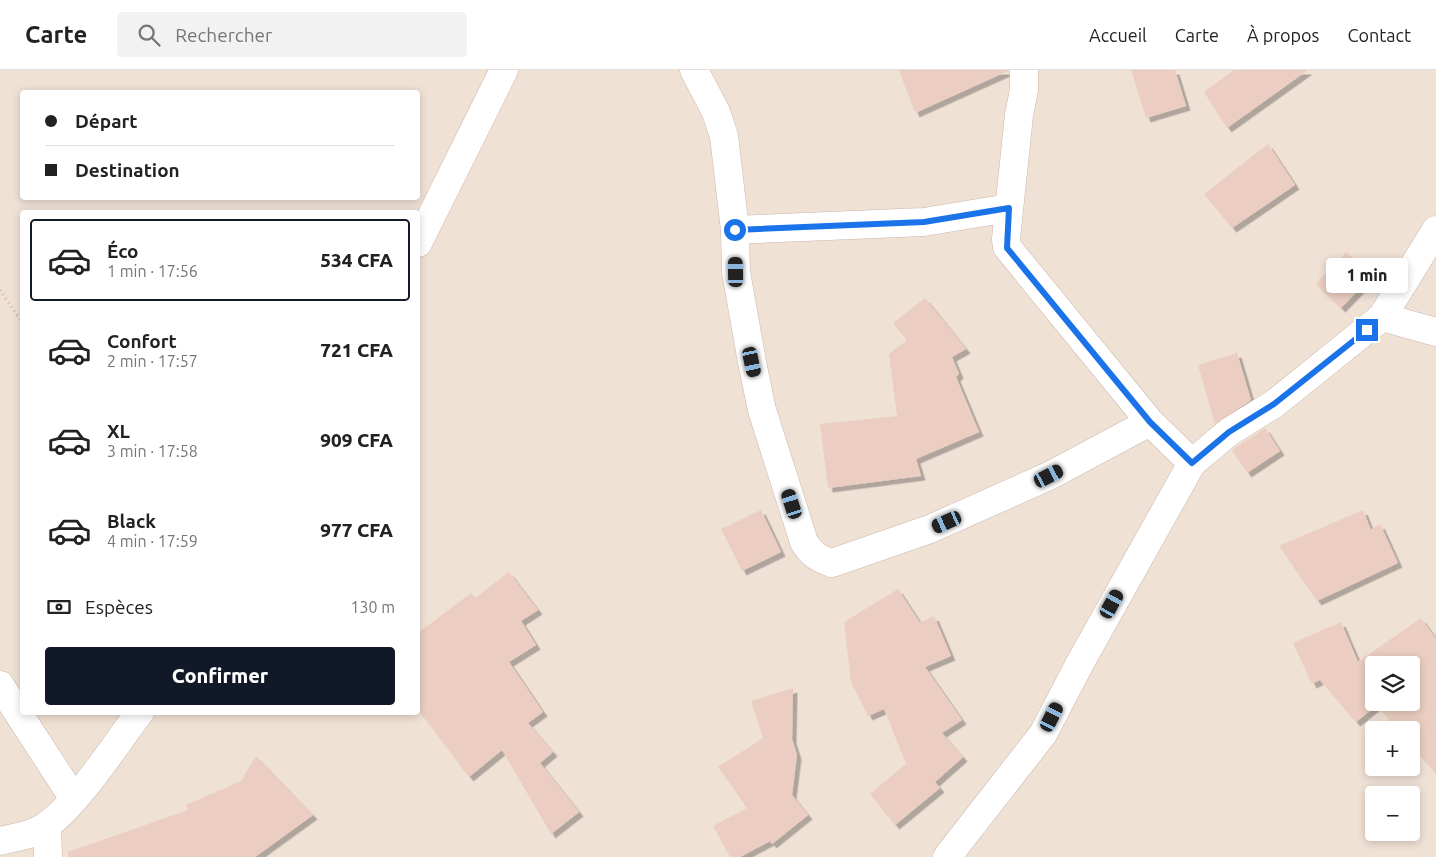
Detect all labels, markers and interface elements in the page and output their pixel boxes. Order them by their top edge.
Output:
search box [117,12,467,57]
text: Carte [25,21,87,48]
icon: search [135,21,163,49]
text: Rechercher [175,24,272,46]
text: Accueil [1089,25,1147,45]
text: Carte [1175,25,1219,45]
text: À propos [1247,25,1319,45]
text: Contact [1347,25,1411,45]
text: Départ [75,110,138,132]
text: Destination [75,159,180,181]
route start [724,219,746,241]
icon: car [47,238,92,283]
text: Éco [107,240,139,262]
text: 534 CFA [320,249,393,271]
car [728,257,743,287]
callout: 1 min [1326,258,1408,292]
text: 1 min · 17:56 [107,262,198,280]
text: 1 min [1347,266,1387,284]
route end [1356,319,1378,341]
icon: car [47,328,92,373]
text: Confort [107,330,177,352]
text: 721 CFA [320,339,393,361]
car [741,346,762,378]
text: 2 min · 17:57 [107,352,198,370]
icon: car [47,418,92,463]
text: XL [107,420,130,442]
text: 909 CFA [320,429,393,451]
text: 3 min · 17:58 [107,442,198,460]
car [1032,463,1065,489]
car [780,487,803,521]
icon: car [47,508,92,553]
car [930,509,963,535]
text: Black [107,510,156,532]
text: 977 CFA [320,519,393,541]
text: 4 min · 17:59 [107,532,198,550]
car [1098,587,1125,621]
icon: cash [45,593,73,621]
text: Espèces [85,596,153,618]
text: 130 m [350,598,395,616]
button: Confirmer [45,647,395,705]
map controls [1365,656,1420,841]
button: layers [1365,656,1420,711]
car [1038,700,1065,734]
button: + [1365,721,1420,776]
button: − [1365,786,1420,841]

